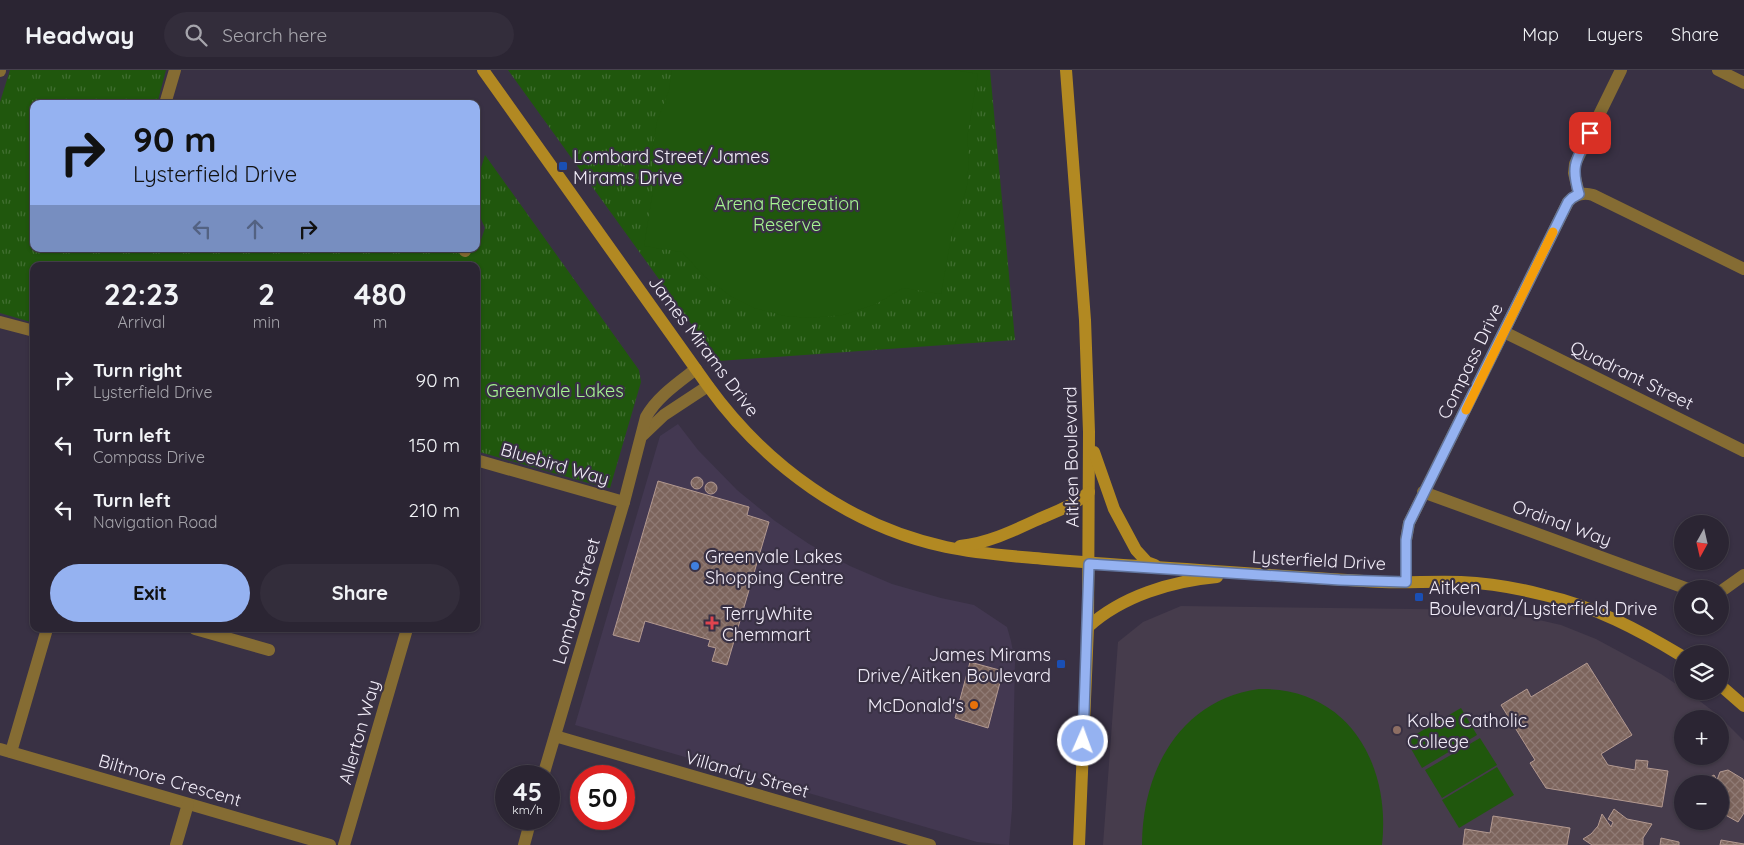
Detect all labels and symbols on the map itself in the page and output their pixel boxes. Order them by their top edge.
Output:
pin [1569,112,1611,154]
place label: Lombard Street/James Mirams Drive [573,145,769,189]
marker: Lombard Street/James Mirams Drive [557,160,569,172]
park label: Arena Recreation Reserve [715,192,859,236]
street label: James Mirams Drive [643,271,765,421]
street label: Compass Drive [1432,299,1508,423]
street label: Quadrant Street [1567,335,1697,415]
park label: Greenvale Lakes [486,379,624,402]
street label: Aitken Boulevard [1058,386,1084,528]
street label: Bluebird Way [498,438,612,490]
street label: Ordinal Way [1509,494,1615,552]
north arrow [1674,515,1729,570]
street label: Lombard Street [547,535,605,667]
place label: Greenvale Lakes Shopping Centre [705,545,844,589]
street label: Lysterfield Drive [1251,545,1387,575]
marker: Greenvale Lakes Shopping Centre [689,560,701,572]
place label: Aitken Boulevard/Lysterfield Drive [1429,576,1657,620]
marker: Aitken Boulevard/Lysterfield Drive [1413,591,1425,603]
place label: TerryWhite Chemmart [722,602,813,646]
marker: TerryWhite Chemmart [706,617,718,629]
place label: James Mirams Drive/Aitken Boulevard [857,643,1051,687]
marker: James Mirams Drive/Aitken Boulevard [1055,658,1067,670]
street label: Allerton Way [333,677,385,787]
place label: McDonald's [868,694,964,717]
marker: McDonald's [968,699,980,711]
place label: Kolbe Catholic College [1407,709,1527,753]
position arrow [1056,714,1108,766]
marker: Kolbe Catholic College [1391,724,1403,736]
street label: Villandry Street [683,745,811,803]
street label: Biltmore Crescent [96,749,244,811]
speed limit sign: 50 [570,765,635,830]

